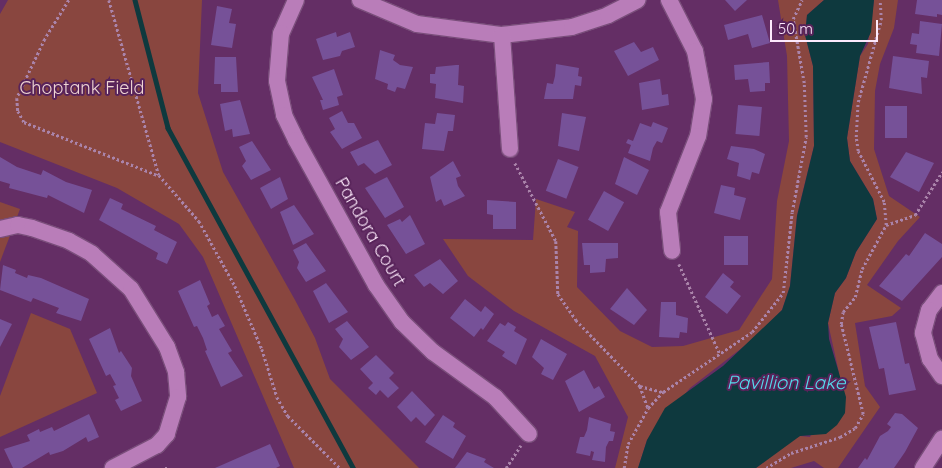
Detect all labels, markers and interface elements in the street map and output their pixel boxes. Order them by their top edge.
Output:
scale bar [772,10,880,42]
text: 50 m [778,19,813,38]
park label: Choptank Field [20,77,144,99]
street label: Pandora Court [330,174,410,290]
water label: Pavillion Lake [726,372,846,394]

